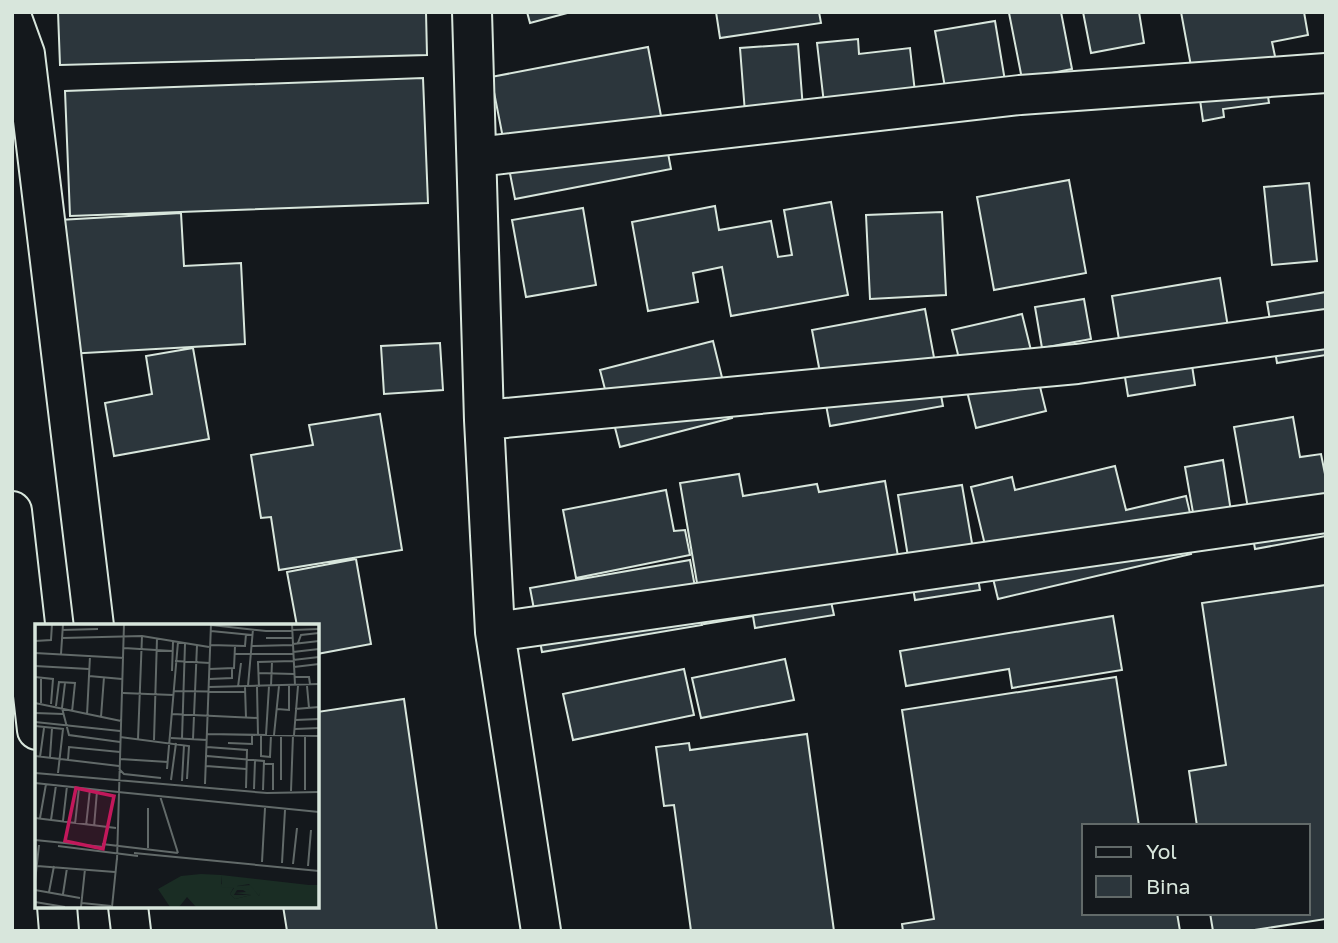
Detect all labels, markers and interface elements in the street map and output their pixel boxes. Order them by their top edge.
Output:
inset map [35,624,318,908]
legend [1082,824,1310,915]
text: Yol [1146,838,1177,864]
text: Bina [1146,873,1190,899]

